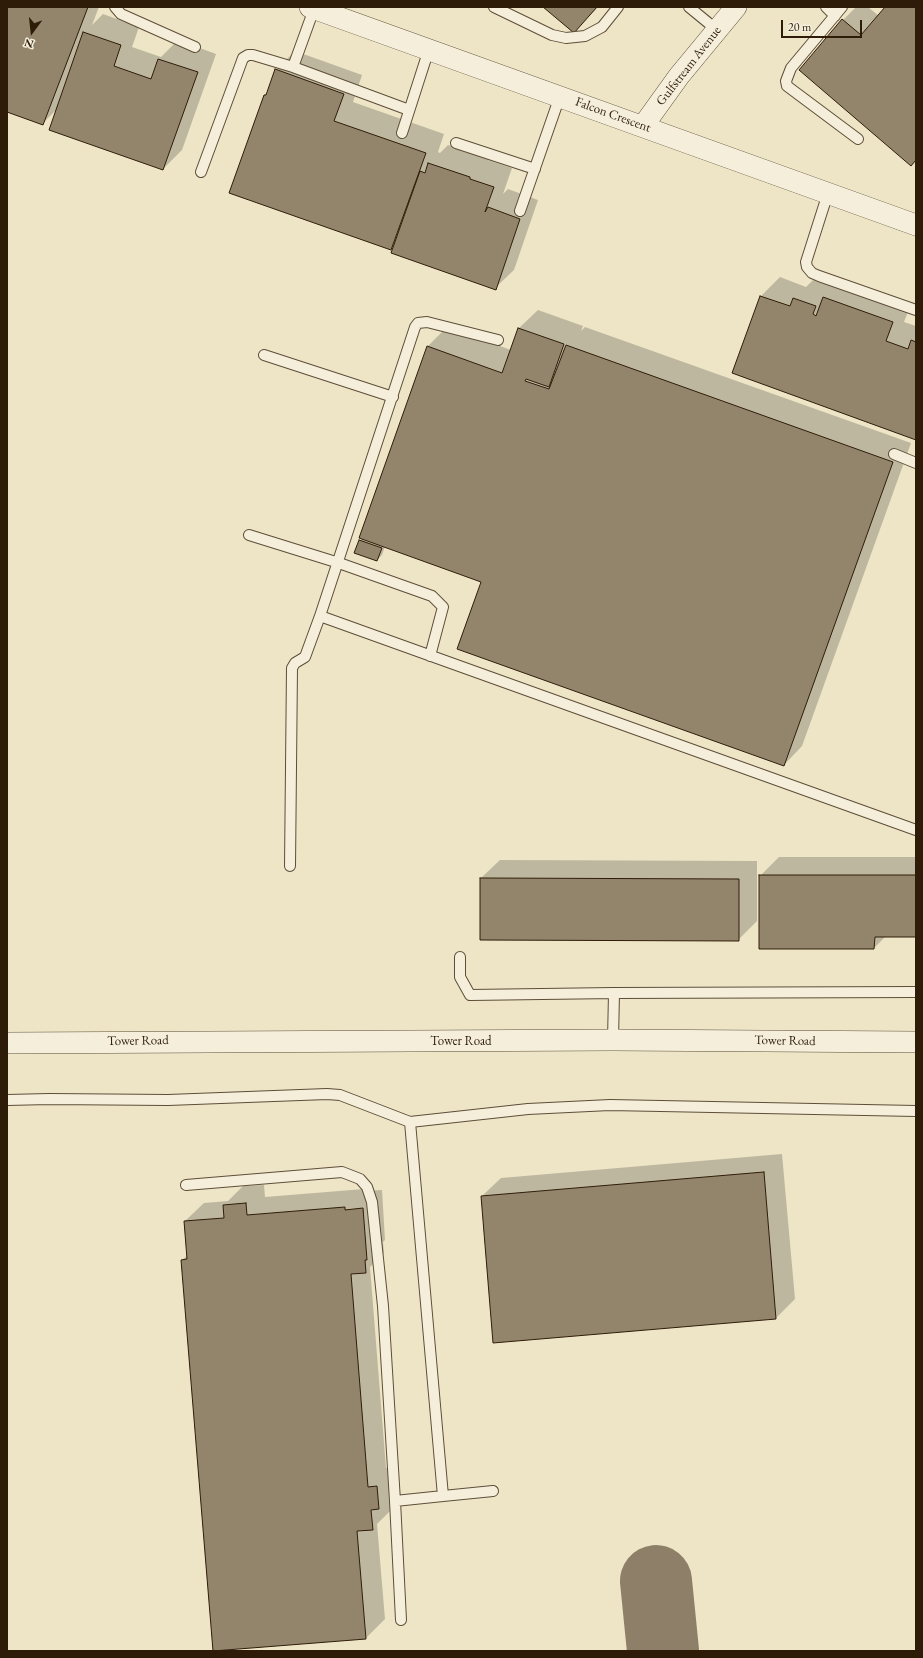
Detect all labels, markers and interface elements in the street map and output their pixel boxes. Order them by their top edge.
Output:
north arrow [12,12,52,52]
scale bar [783,12,864,38]
text: 20 m [788,19,811,35]
street label: Gulfstream Avenue [653,23,725,109]
text: N [23,36,35,52]
street label: Falcon Crescent [573,94,653,136]
street label: Tower Road [107,1033,169,1049]
street label: Tower Road [430,1033,492,1049]
street label: Tower Road [754,1033,816,1049]

